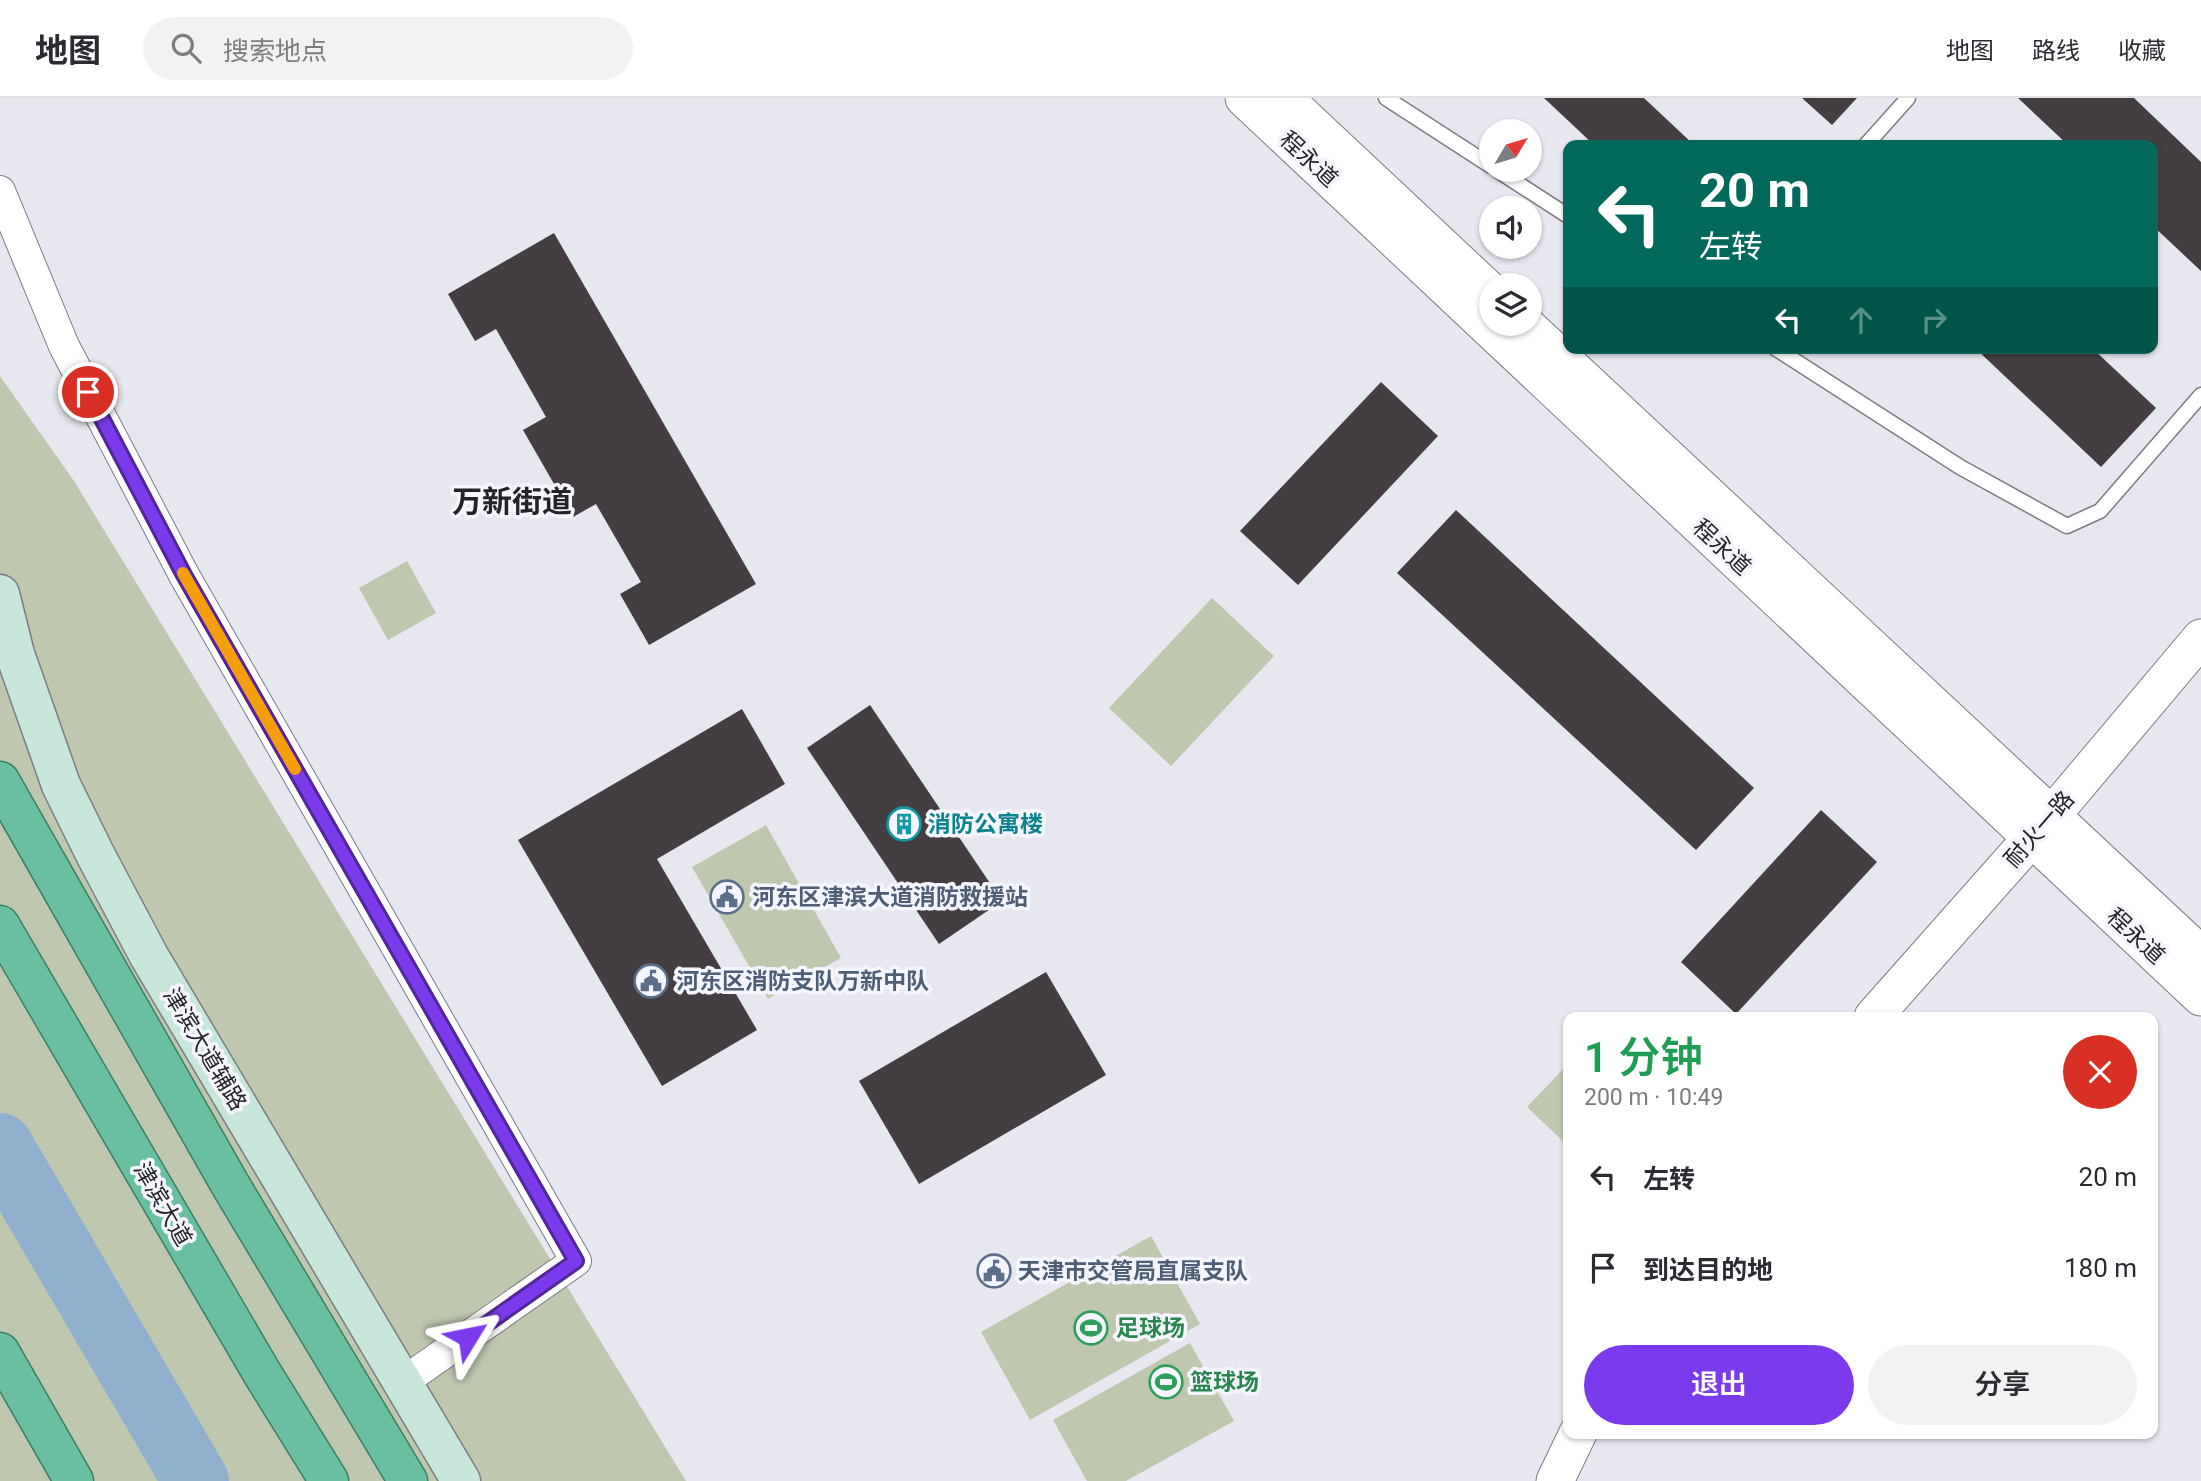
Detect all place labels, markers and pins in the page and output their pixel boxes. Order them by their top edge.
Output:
pin [58,362,118,422]
building icon: 消防公寓楼 [885,805,923,843]
place label: 消防公寓楼 [928,811,1043,838]
public building icon: 河东区津滨大道消防救援站 [708,878,746,916]
place label: 河东区津滨大道消防救援站 [752,884,1028,911]
public building icon: 河东区消防支队万新中队 [632,962,670,1000]
place label: 河东区消防支队万新中队 [676,968,929,995]
public building icon: 天津市交管局直属支队 [975,1252,1013,1290]
place label: 天津市交管局直属支队 [1018,1258,1248,1285]
sports icon: 足球场 [1072,1309,1110,1347]
place label: 足球场 [1116,1315,1185,1342]
sports icon: 篮球场 [1147,1363,1185,1401]
place label: 篮球场 [1190,1369,1259,1396]

